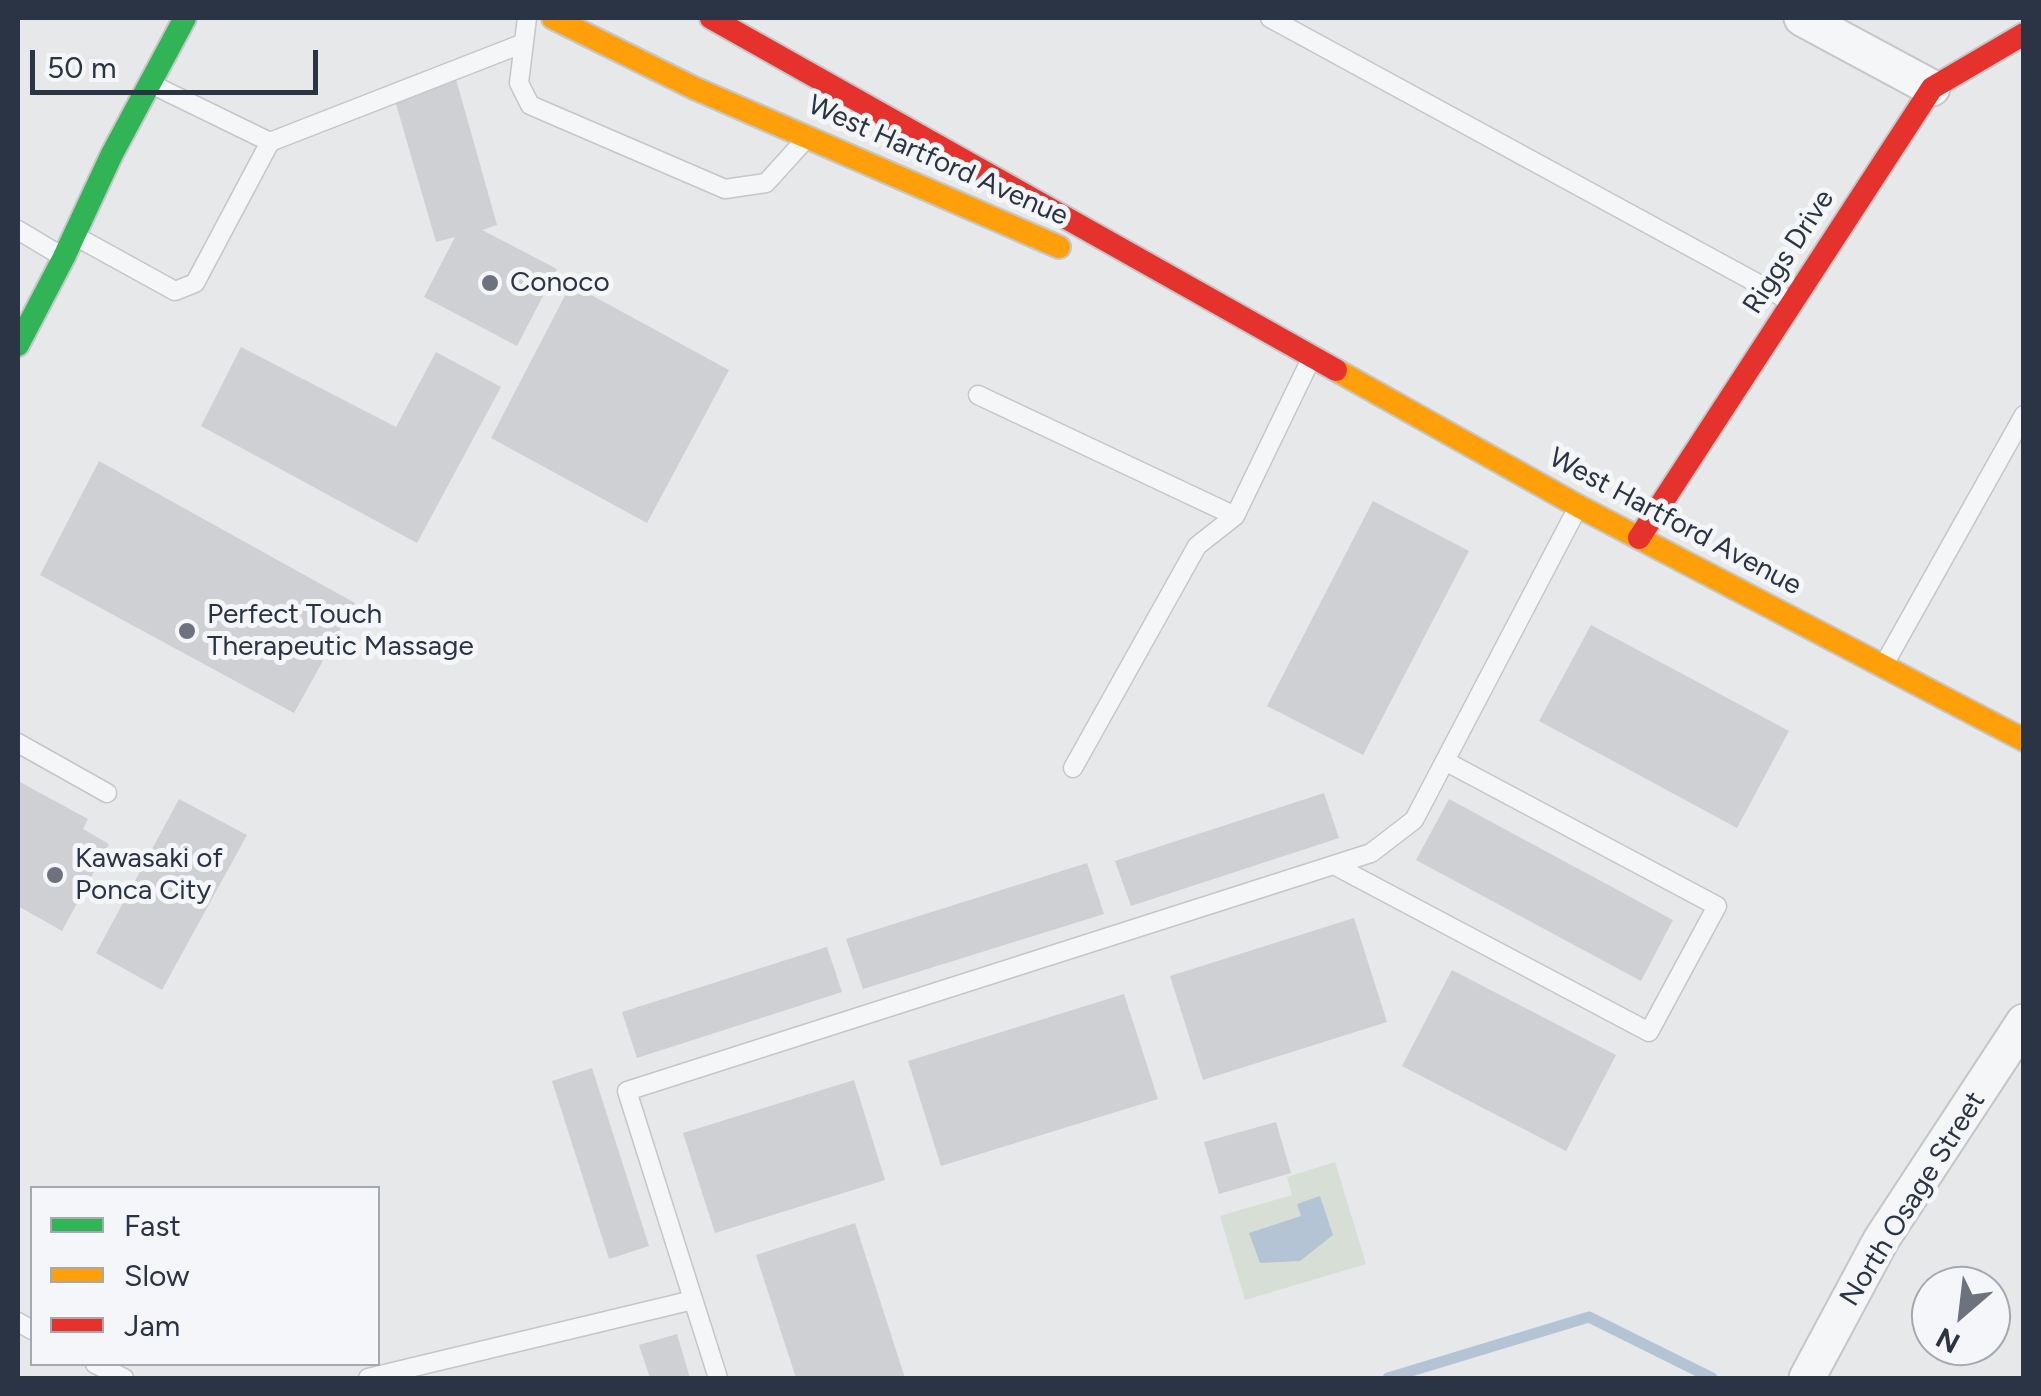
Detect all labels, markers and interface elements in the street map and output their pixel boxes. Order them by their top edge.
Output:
scale bar [35,30,322,92]
text: 50 m [47,49,116,86]
street label: West Hartford Avenue [803,89,1073,233]
street label: Riggs Drive [1736,183,1842,321]
place label: Conoco [510,266,610,300]
marker: Conoco [479,272,501,294]
street label: West Hartford Avenue [1543,441,1807,603]
place label: Perfect Touch Therapeutic Massage [207,598,474,664]
marker: Perfect Touch Therapeutic Massage [176,620,198,642]
place label: Kawasaki of Ponca City [75,842,223,908]
marker: Kawasaki of Ponca City [44,864,66,886]
street label: North Osage Street [1833,1086,1993,1312]
legend [30,1186,380,1366]
text: Fast [124,1207,181,1244]
text: Slow [124,1257,190,1294]
north arrow [1911,1266,2011,1366]
text: Jam [124,1307,180,1344]
text: N [1930,1321,1965,1361]

